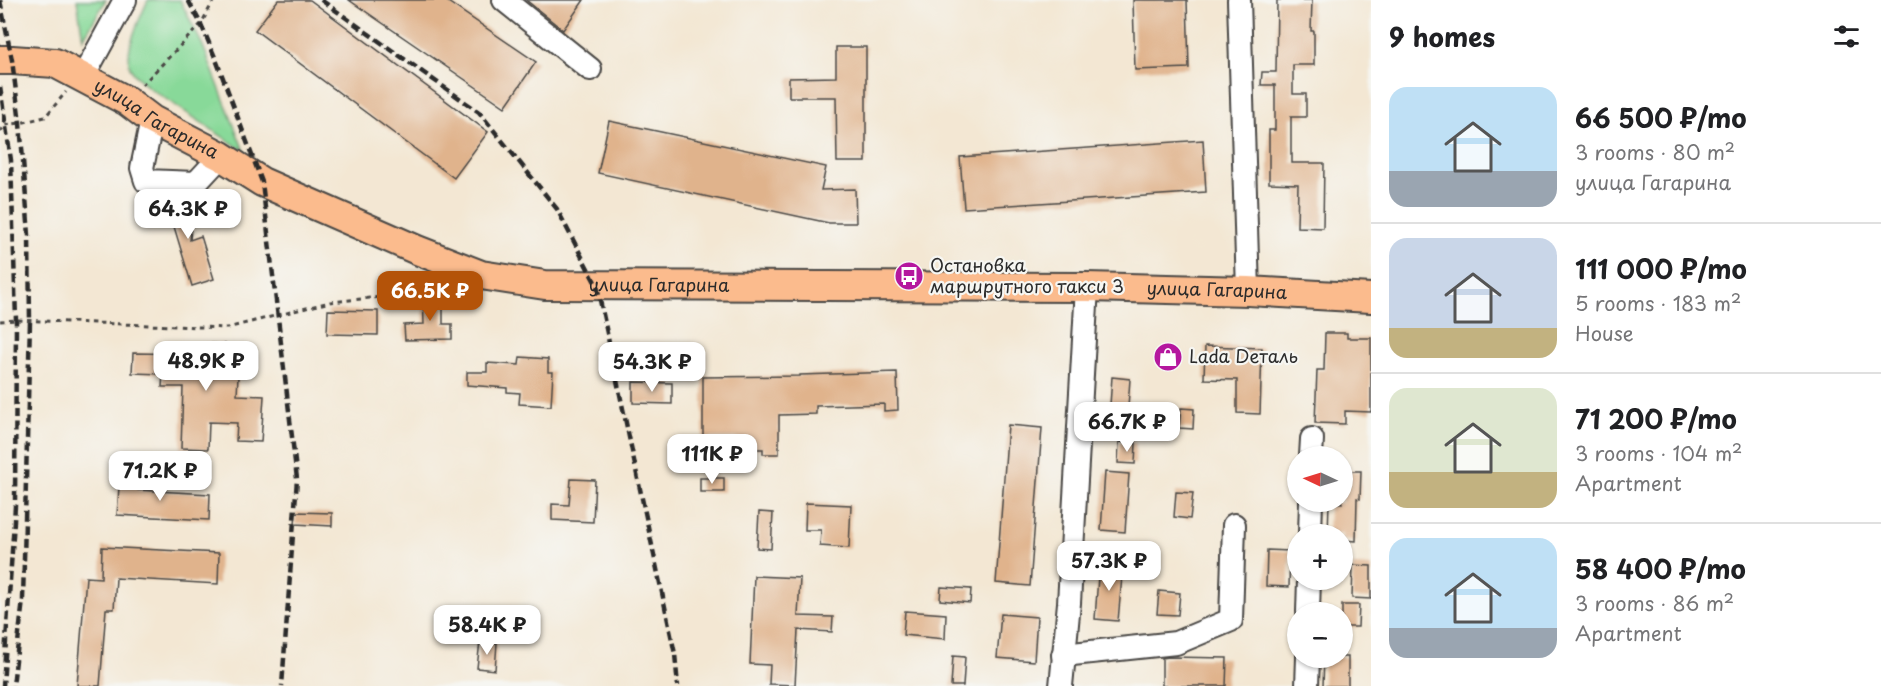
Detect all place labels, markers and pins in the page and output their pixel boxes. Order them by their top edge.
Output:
pin: 64.3K ₽ [133,189,243,240]
place label: Остановка маршрутного такси 3 [930,251,1124,299]
bus stop icon: Остановка маршрутного такси 3 [893,260,925,292]
pin: 66.5K ₽ [375,271,485,322]
pin: 48.9K ₽ [151,341,261,392]
shop icon: Lada Dеталь [1152,341,1184,373]
pin: 54.3K ₽ [597,342,707,393]
place label: Lada Dеталь [1189,342,1298,369]
pin: 66.7K ₽ [1072,402,1182,453]
pin: 111K ₽ [663,434,761,485]
pin: 71.2K ₽ [105,451,215,502]
pin: 57.3K ₽ [1054,541,1164,592]
pin: 58.4K ₽ [432,605,542,656]

